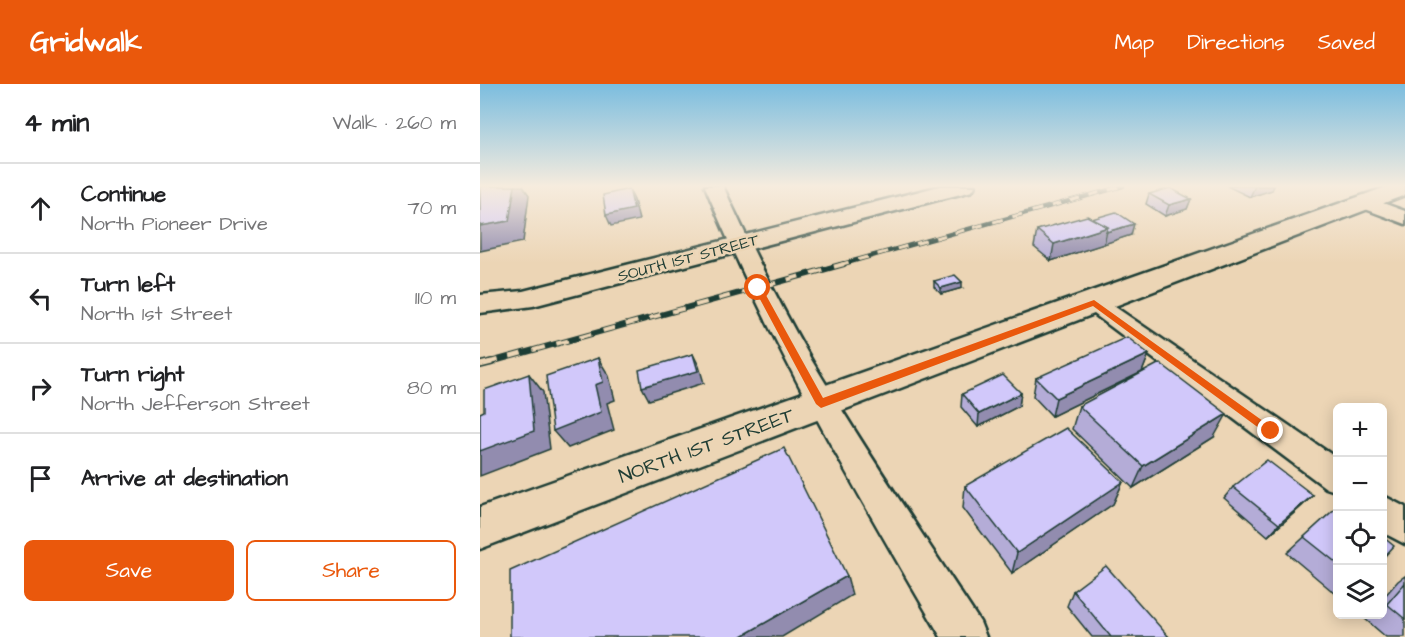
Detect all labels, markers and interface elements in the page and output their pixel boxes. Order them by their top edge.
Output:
text: Gridwalk [30,23,142,62]
text: Map [1114,28,1154,57]
text: Directions [1187,28,1285,57]
text: Saved [1318,28,1375,57]
text: 4 min [24,105,89,141]
text: Walk · 260 m [333,109,456,137]
text: Continue [81,179,166,210]
icon: ahead [24,192,57,225]
text: 70 m [408,194,456,222]
text: North Pioneer Drive [81,210,268,238]
street label: SOUTH 1ST STREET [615,229,761,287]
text: Turn left [81,269,175,300]
route start [744,274,770,300]
icon: left [24,282,57,315]
text: 110 m [415,284,456,312]
text: North 1st Street [81,300,232,328]
text: Turn right [81,359,184,390]
icon: right [24,372,57,405]
text: 80 m [407,374,456,402]
text: North Jefferson Street [81,390,310,418]
street label: NORTH 1ST STREET [615,401,798,491]
map controls [1333,403,1387,619]
button: + [1333,403,1387,457]
route end [1257,417,1283,443]
button: − [1333,457,1387,511]
icon: arrive [24,462,57,495]
text: Arrive at destination [81,463,288,494]
button: locate [1333,511,1387,565]
button: Save [24,540,234,601]
button: Share [246,540,456,601]
button: layers [1333,565,1387,619]

